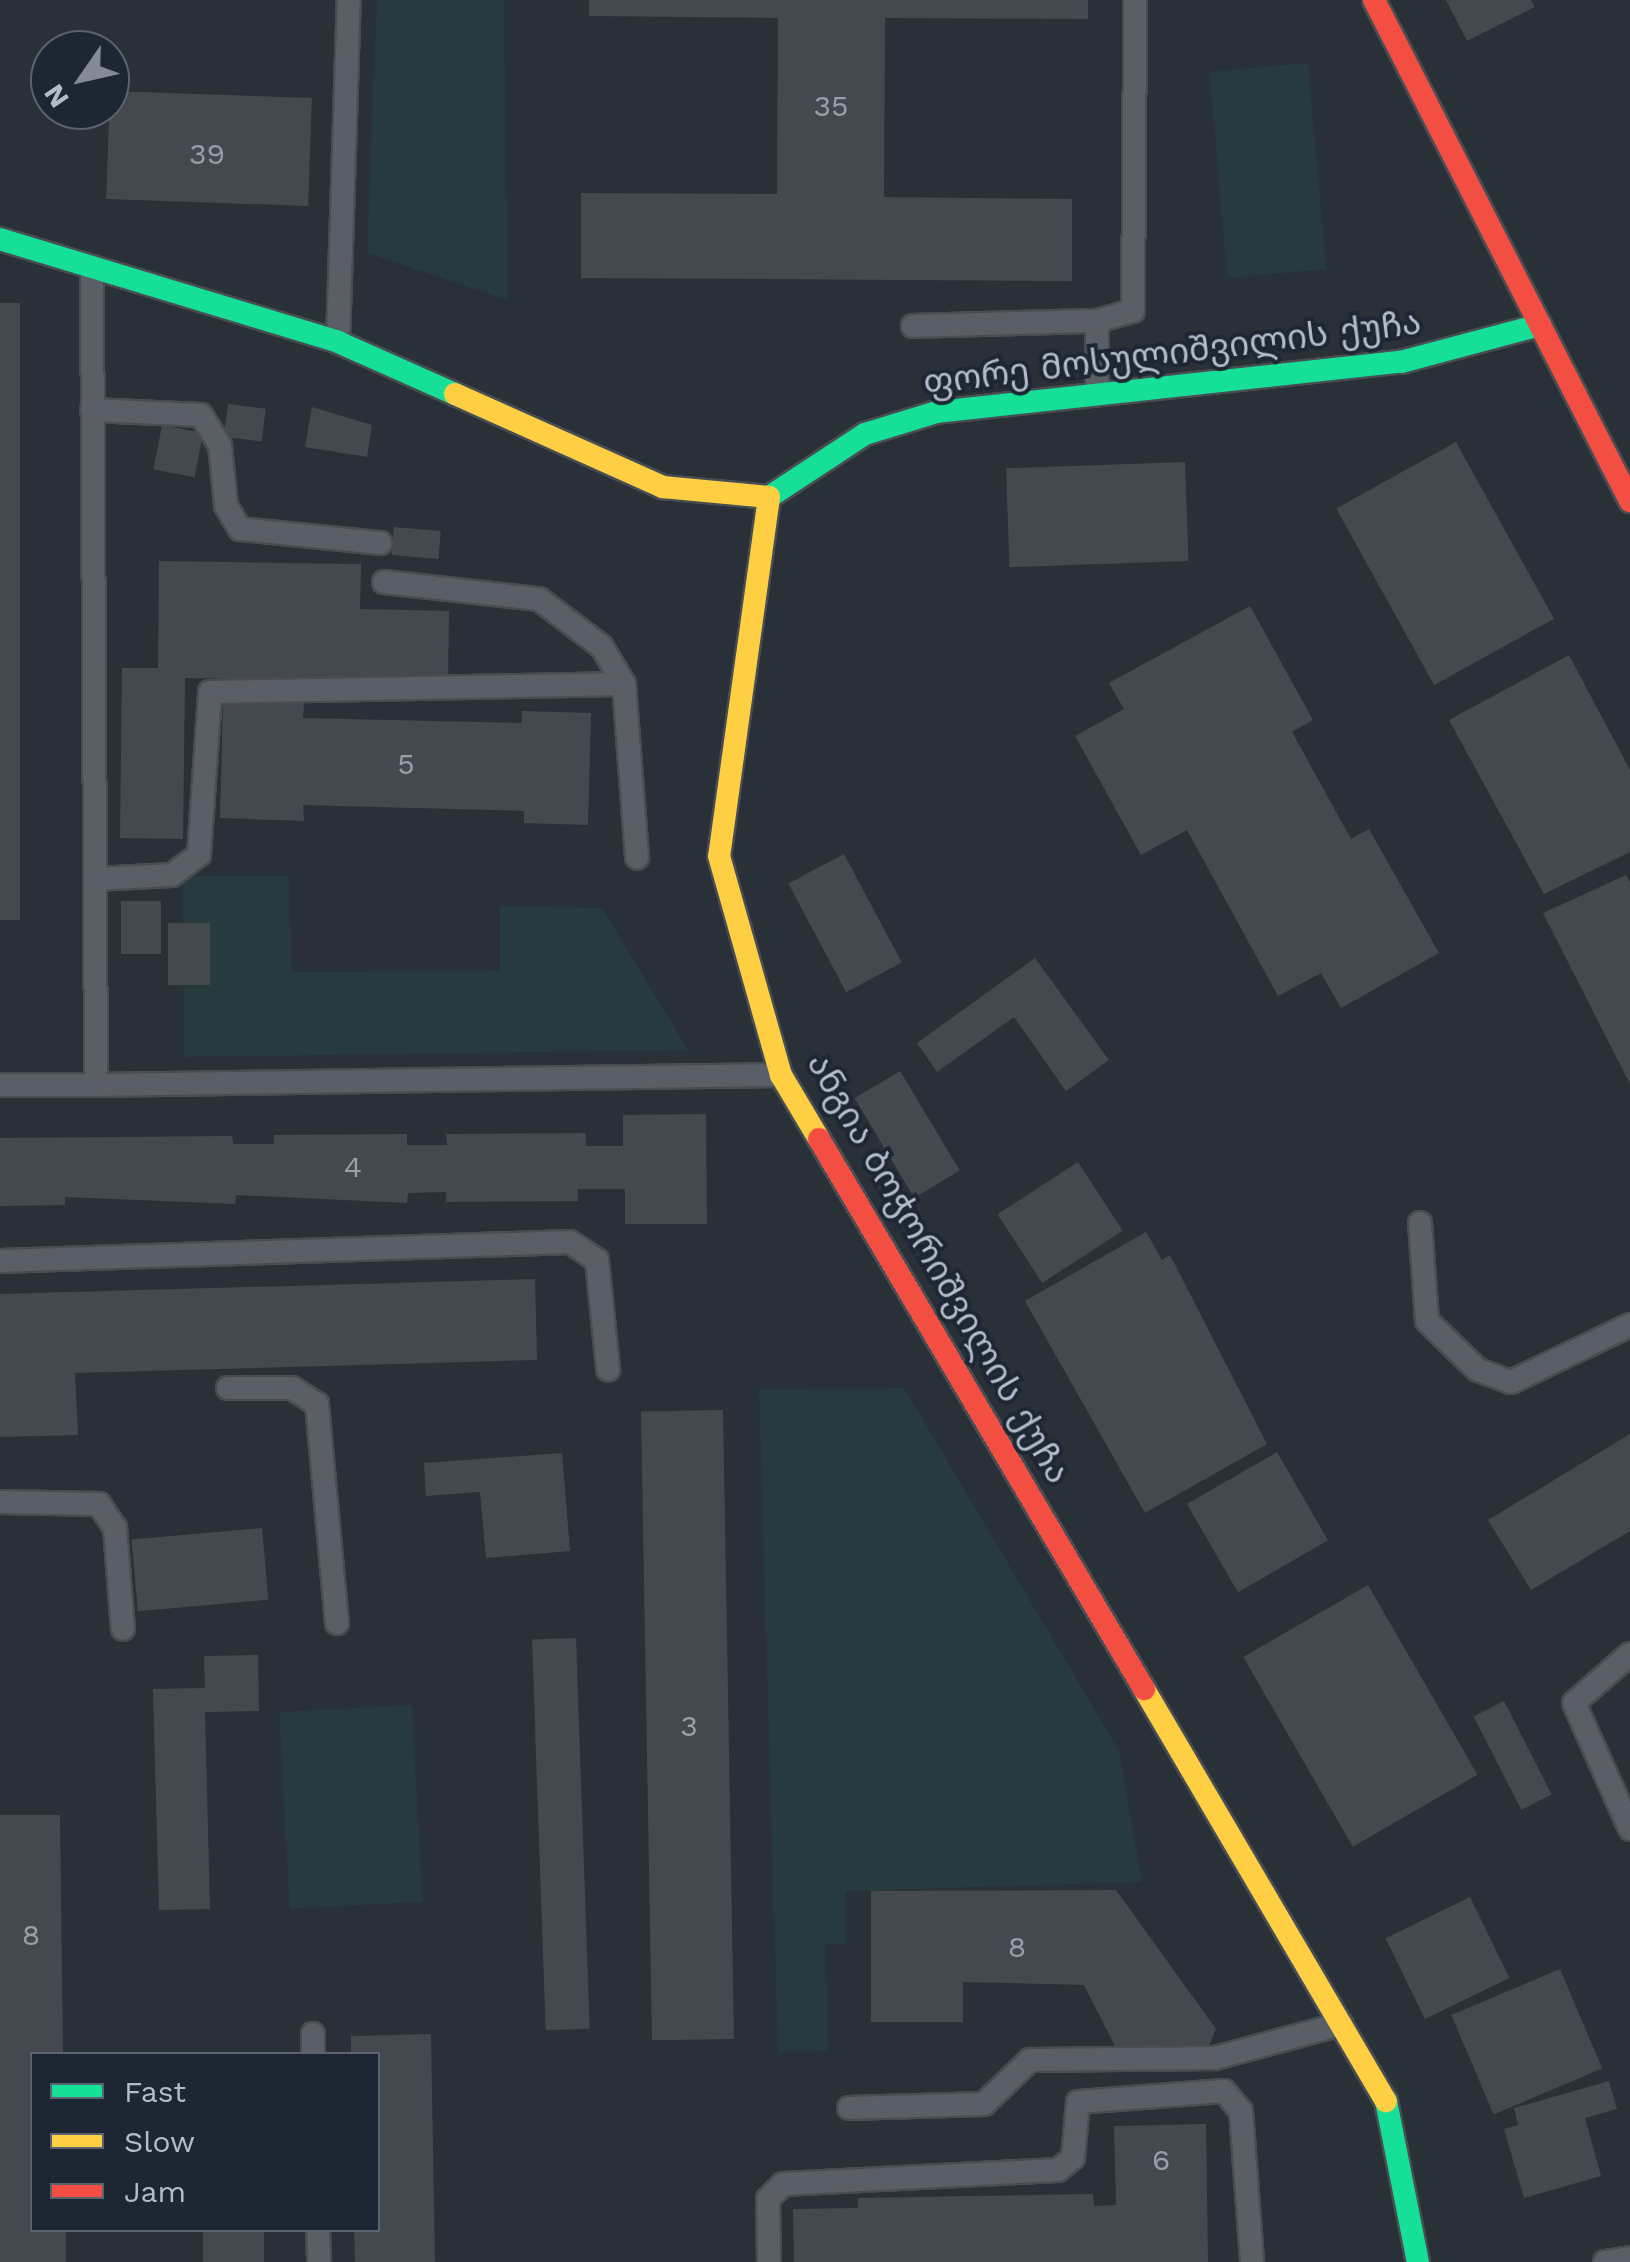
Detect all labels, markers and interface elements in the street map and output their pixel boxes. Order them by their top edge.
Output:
north arrow [30,30,130,130]
text: N [37,78,76,114]
house number: 35 [814,88,848,124]
house number: 39 [189,136,225,172]
street label: ფორე მოსულიშვილის ქუჩა [921,301,1423,403]
house number: 5 [397,746,415,782]
street label: ანგია ბოჭორიშვილის ქუჩა [798,1045,1080,1491]
house number: 4 [344,1149,362,1185]
house number: 3 [680,1708,698,1744]
house number: 8 [22,1917,40,1953]
house number: 8 [1008,1929,1026,1965]
legend [30,2052,380,2232]
text: Fast [124,2074,186,2109]
text: Slow [124,2124,195,2159]
house number: 6 [1152,2142,1170,2178]
text: Jam [124,2174,186,2209]

